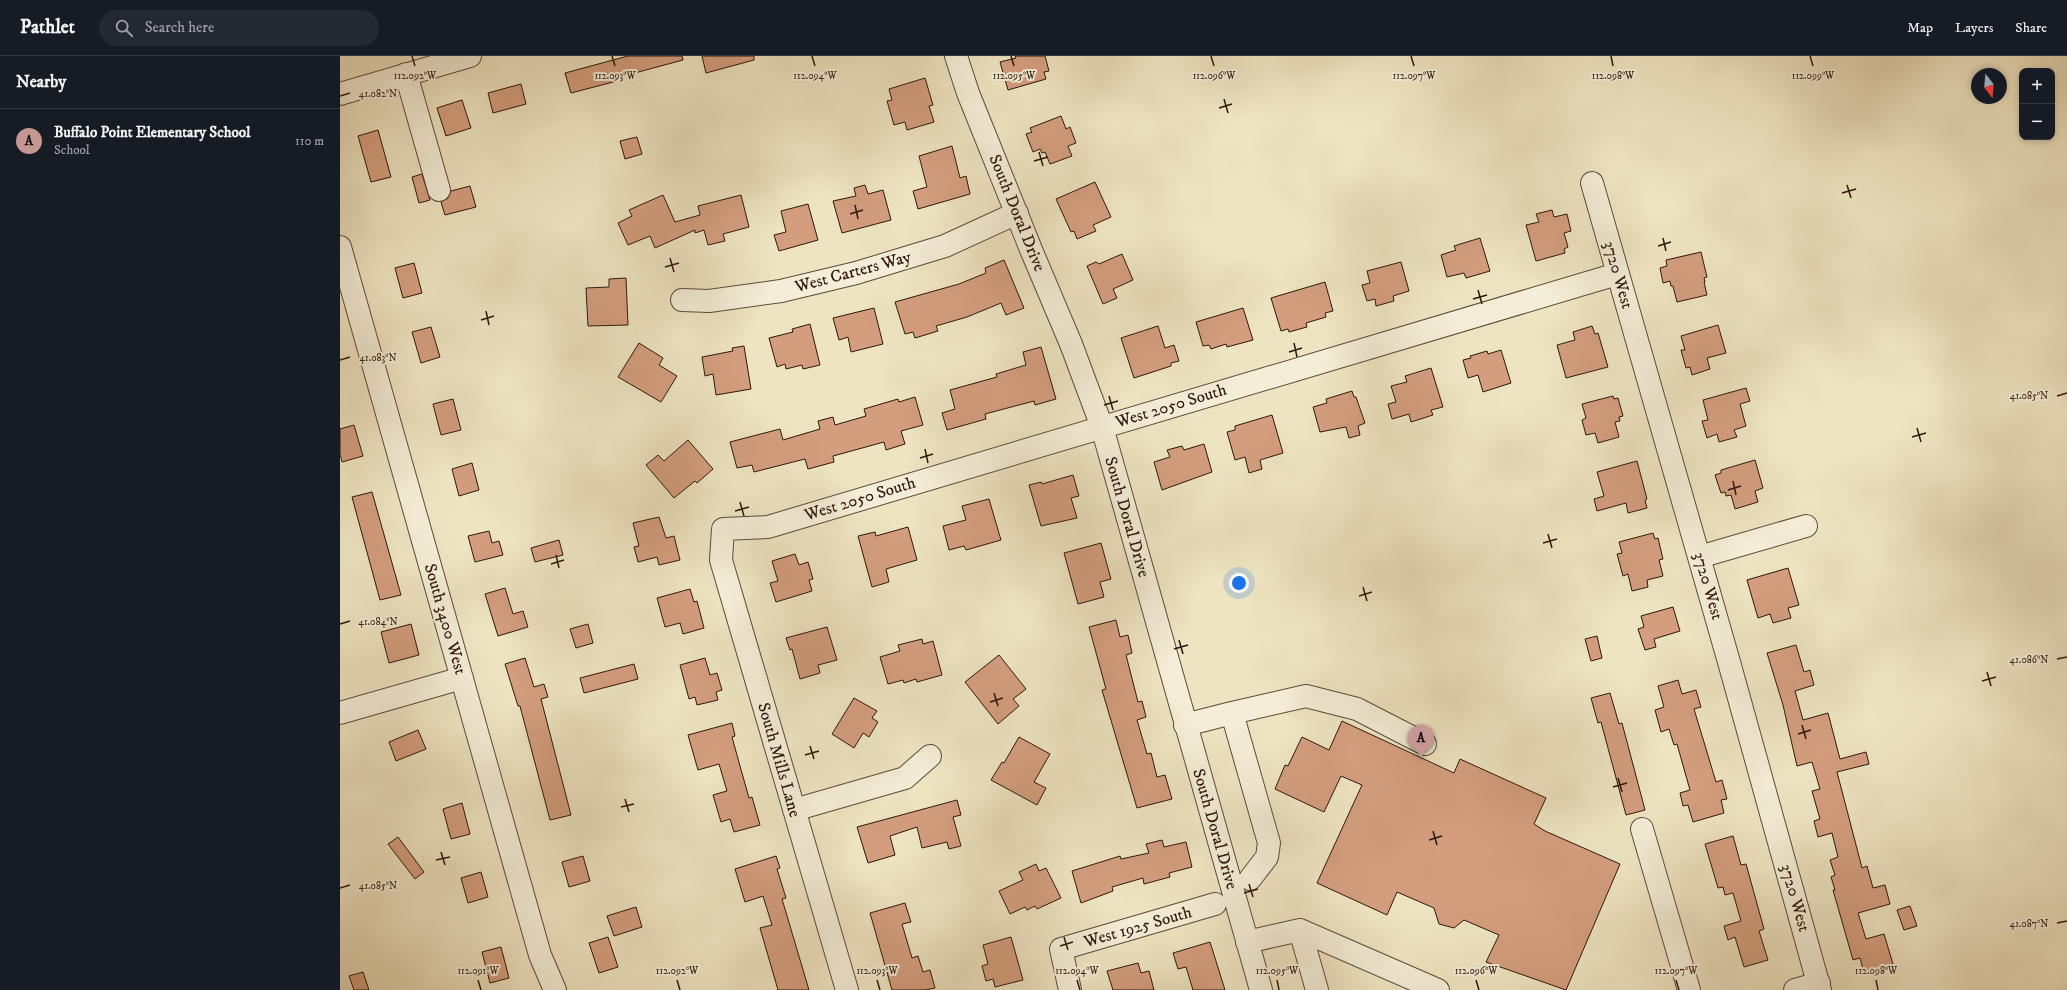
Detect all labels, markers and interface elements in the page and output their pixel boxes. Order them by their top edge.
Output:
search box [99,10,379,46]
text: Pathlet [20,16,75,39]
icon: search [113,17,135,39]
text: Search here [145,18,214,37]
text: Map [1907,19,1933,37]
text: Layers [1955,19,1993,37]
text: Share [2015,19,2047,37]
north arrow [1971,68,2007,104]
map controls [2019,68,2055,140]
button: + [2019,68,2055,104]
text: 112.092°W [394,70,437,82]
text: 112.093°W [594,70,636,82]
text: 112.094°W [793,70,837,82]
text: 112.095°W [993,70,1036,82]
text: 112.096°W [1193,70,1236,82]
text: 112.097°W [1393,70,1436,82]
text: 112.098°W [1592,70,1635,82]
text: 112.099°W [1792,70,1835,82]
text: Nearby [16,71,66,93]
text: 41.082°N [359,88,397,100]
button: − [2019,104,2055,140]
text: Buffalo Point Elementary School [54,123,251,142]
text: A [25,133,33,149]
text: 110 m [295,133,324,149]
text: School [54,142,90,158]
street label: South Doral Drive [983,151,1051,275]
street label: 3720 West [1598,239,1638,312]
street label: West Carters Way [792,246,914,298]
text: 41.083°N [359,352,397,364]
street label: West 2050 South [1112,379,1229,434]
text: 41.085°N [2010,390,2048,402]
street label: South Doral Drive [1099,454,1155,580]
street label: West 2050 South [801,472,918,527]
street label: 3720 West [1688,550,1728,623]
street label: South 3400 West [419,561,471,678]
your location [1229,573,1249,593]
text: 41.084°N [358,616,398,628]
text: 41.086°N [2010,654,2048,666]
street label: South Mills Lane [752,700,806,820]
pin: A [1408,725,1434,758]
street label: South Doral Drive [1187,766,1243,892]
street label: 3720 West [1775,862,1815,935]
text: 41.085°N [359,880,397,892]
street label: West 1925 South [1080,901,1195,953]
text: 41.087°N [2010,918,2048,930]
text: 112.091°W [457,965,499,977]
text: 112.092°W [656,965,699,977]
text: 112.093°W [856,965,898,977]
text: 112.094°W [1055,965,1099,977]
text: 112.095°W [1256,965,1299,977]
text: 112.096°W [1455,965,1498,977]
text: 112.097°W [1655,965,1698,977]
text: 112.098°W [1855,965,1898,977]

